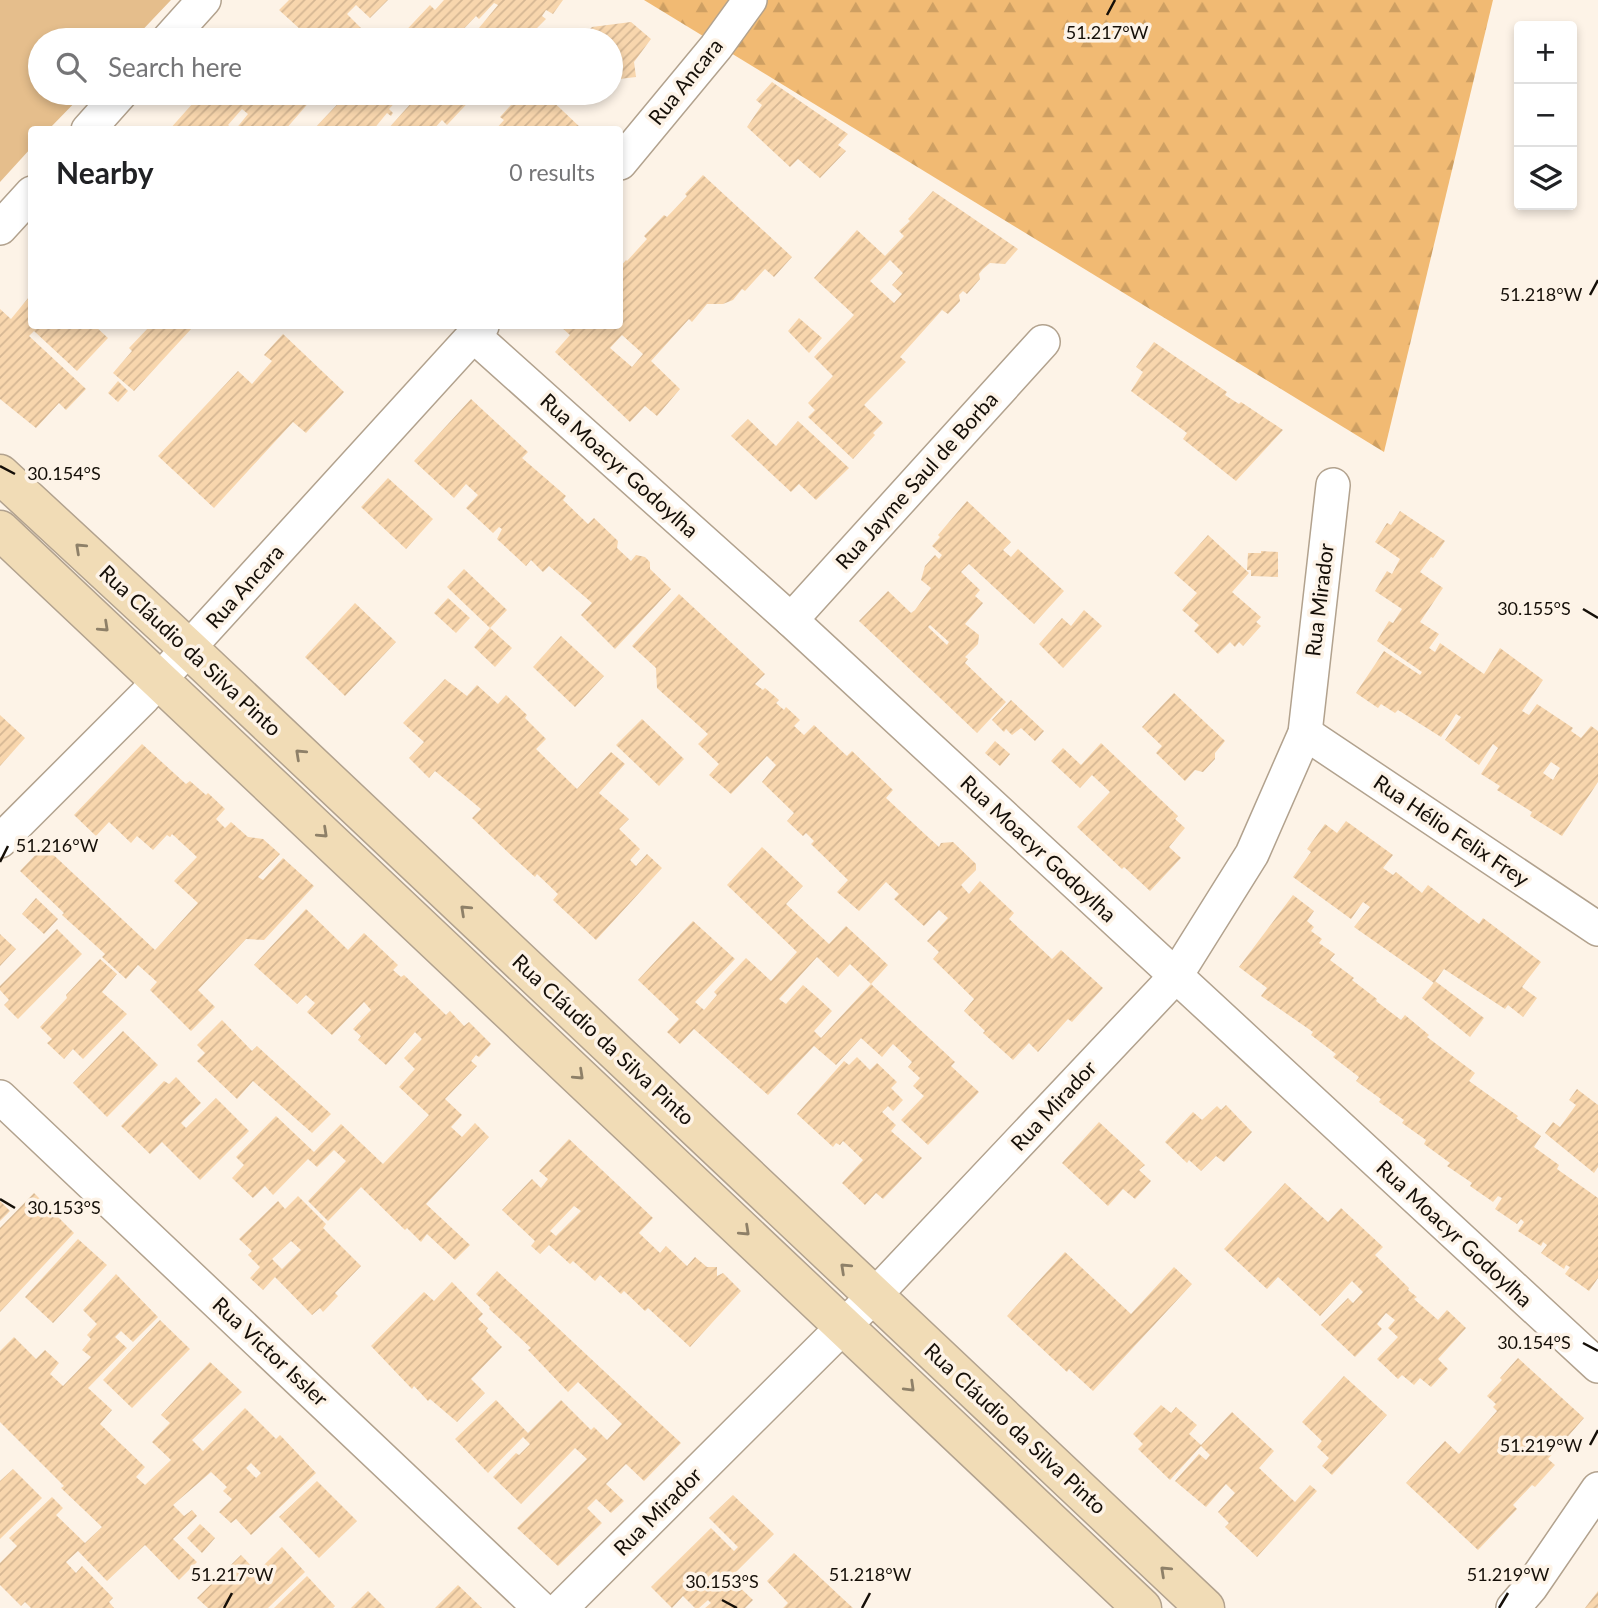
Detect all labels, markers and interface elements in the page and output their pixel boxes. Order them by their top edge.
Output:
text: 51.217°W [1066,21,1149,43]
map controls [1514,21,1577,210]
button: + [1514,21,1577,84]
search box [28,28,623,105]
street label: Rua Ancara [642,33,727,129]
icon: search [52,48,90,86]
text: Search here [108,51,242,83]
button: − [1514,84,1577,147]
button: layers [1514,147,1577,210]
text: Nearby [56,154,154,190]
text: 0 results [509,158,595,186]
text: 51.218°W [1500,283,1583,305]
street label: Rua Jayme Saul de Borba [830,386,1002,574]
street label: Rua Moacyr Godoylha [536,387,704,542]
text: 30.154°S [27,462,101,484]
street label: Rua Ancara [200,539,288,633]
street label: Rua Mirador [1299,541,1338,658]
one-way arrow [75,544,88,557]
street label: Rua Cláudio da Silva Pinto [95,559,287,741]
text: 30.155°S [1497,597,1571,619]
one-way arrow [95,619,108,631]
one-way arrow [295,750,308,763]
street label: Rua Hélio Felix Frey [1369,768,1534,891]
street label: Rua Moacyr Godoylha [956,769,1122,926]
one-way arrow [315,825,328,838]
text: 51.216°W [16,834,99,856]
one-way arrow [460,906,473,919]
street label: Rua Cláudio da Silva Pinto [508,948,700,1130]
street label: Rua Mirador [1005,1055,1101,1155]
one-way arrow [571,1067,584,1080]
street label: Rua Moacyr Godoylha [1372,1154,1538,1311]
text: 30.153°S [27,1196,101,1218]
one-way arrow [736,1223,749,1236]
one-way arrow [840,1264,853,1277]
street label: Rua Victor Issler [208,1291,334,1411]
text: 30.154°S [1497,1331,1571,1353]
street label: Rua Cláudio da Silva Pinto [920,1337,1112,1519]
one-way arrow [902,1379,915,1392]
text: 51.219°W [1500,1434,1583,1456]
street label: Rua Mirador [608,1462,706,1560]
text: 51.217°W [191,1563,274,1585]
text: 51.218°W [829,1563,912,1585]
text: 51.219°W [1467,1563,1550,1585]
one-way arrow [1160,1566,1173,1579]
text: 30.153°S [685,1570,759,1592]

